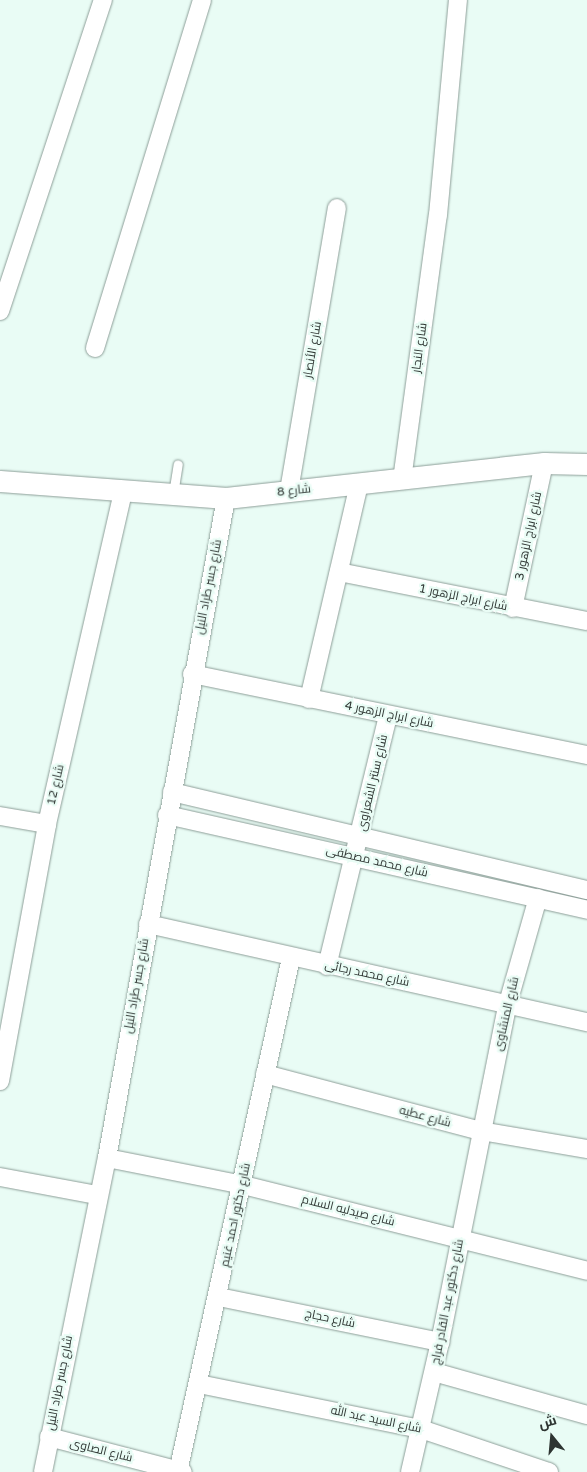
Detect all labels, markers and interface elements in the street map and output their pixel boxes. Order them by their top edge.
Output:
street label: شارع الأنصار [301,320,325,380]
street label: شارع النجار [409,322,431,374]
street label: شارع 8 [276,482,312,500]
street label: شارع ابراج الزهور 3 [513,490,545,582]
street label: شارع جسر طراد النيل [193,538,225,636]
street label: شارع ابراج الزهور 1 [417,582,509,614]
street label: شارع ابراج الزهور 4 [343,699,435,731]
street label: شارع سنتر الشعراوى [355,733,391,833]
street label: شارع 12 [44,763,68,807]
street label: شارع محمد مصطفى [325,843,429,881]
street label: شارع جسر طراد النيل [122,937,152,1035]
street label: شارع محمد رجائى [323,958,411,990]
street label: شارع المنشاوى [491,976,523,1052]
street label: شارع عطيه [398,1103,452,1131]
street label: شارع دكتور احمد غنيم [218,1162,254,1268]
street label: شارع صيدليه السلام [300,1192,396,1230]
street label: شارع دكتور عبد القادر فراج [429,1238,467,1366]
street label: شارع حجاج [304,1307,356,1331]
street label: شارع جسر طراد النيل [44,1334,76,1432]
street label: شارع السيد عبد الله [329,1403,423,1437]
text: ش [536,1411,559,1433]
north arrow [527,1412,577,1462]
street label: شارع الصاوى [68,1436,134,1466]

